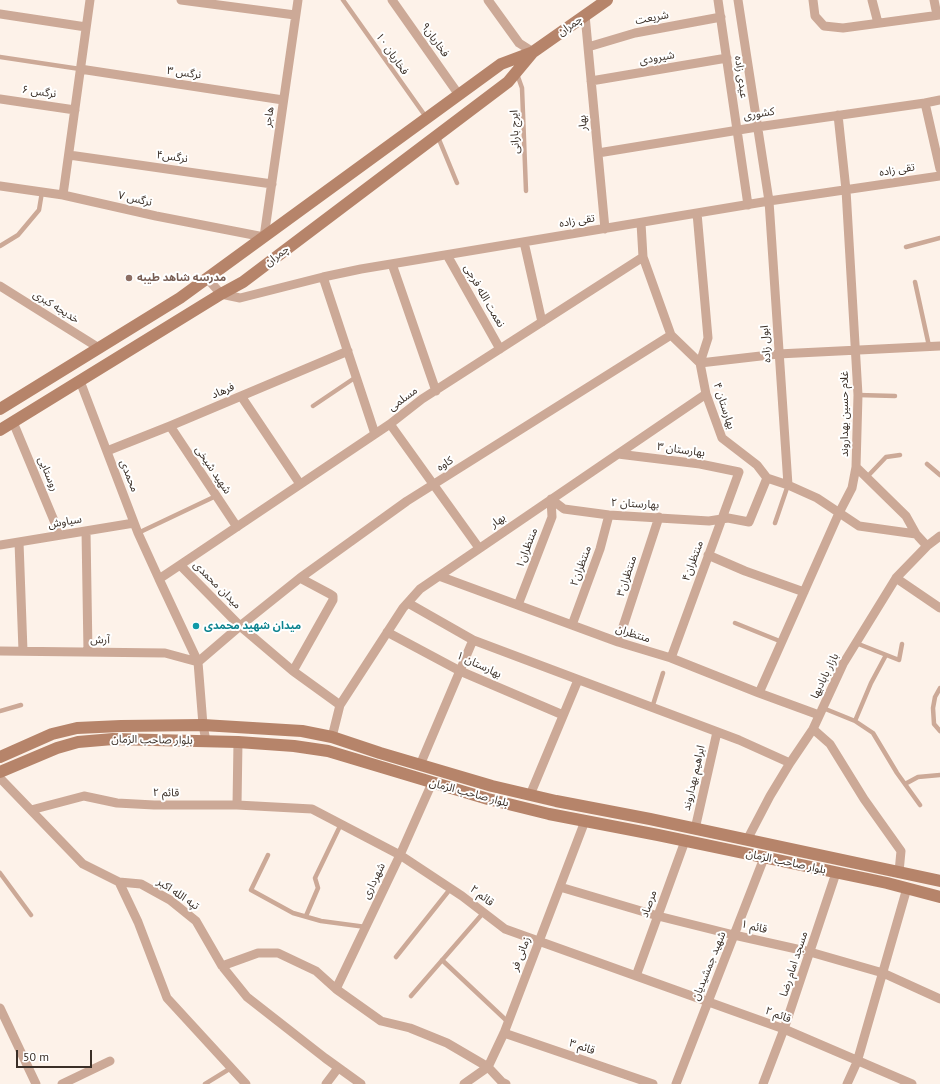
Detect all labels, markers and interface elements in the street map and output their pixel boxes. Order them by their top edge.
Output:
street label: شریعت [634,8,670,28]
street label: چمران [555,13,585,39]
street label: فخاریان۹ [418,20,452,60]
street label: فخاریان ۱۰ [373,30,411,78]
street label: شیرودی [638,48,676,68]
street label: عیدی زاده [731,55,751,99]
street label: نرگس ۳ [166,64,202,82]
street label: نرگس ۶ [21,83,57,101]
street label: کشوری [742,105,776,123]
street label: هاجر [261,106,277,128]
street label: ایرج بارانی [508,110,522,154]
street label: بهار [576,115,590,131]
street label: نرگس۴ [155,148,189,166]
street label: تقی زاده [878,161,916,179]
street label: نرگس ۷ [117,189,153,209]
street label: تقی زاده [558,212,596,230]
street label: چمران [262,243,292,269]
street label: نعمت الله فرجی [461,262,507,330]
place label: مدرسه شاهد طیبه [137,271,226,285]
marker: مدرسه شاهد طیبه [124,273,134,283]
street label: خدیجه کبری [30,288,82,326]
street label: ابول زاده [758,325,774,363]
street label: غلام حسین بهداروند [838,371,852,457]
street label: فرهاد [210,380,236,402]
street label: بهارستان ۴ [710,381,738,431]
street label: مسلمی [386,384,420,414]
street label: بهارستان ۳ [656,440,706,460]
street label: شهید شیخی [192,444,234,496]
street label: کاوه [434,454,456,474]
street label: روستایی [35,455,61,493]
street label: محمدی [117,458,141,494]
street label: بهارستان ۲ [611,496,659,512]
street label: بهار [488,511,508,531]
street label: سیاوش [47,513,83,531]
street label: منتظران۱ [513,526,541,570]
street label: منتظران۴ [680,539,706,583]
street label: منتظران۲ [568,544,594,588]
street label: منتظران۳ [614,554,640,598]
street label: میدان محمدی [190,558,244,612]
place label: میدان شهید محمدی [204,619,301,633]
marker: میدان شهید محمدی [191,621,201,631]
street label: منتظران [614,622,652,646]
street label: آرش [90,633,110,647]
street label: بهارستان ۱ [454,649,504,681]
street label: بازار بابادیها [808,651,842,701]
street label: بلوار صاحب الزمان [111,733,193,747]
street label: ابراهیم بهداروند [680,744,708,812]
street label: بلوار صاحب الزمان [428,776,510,810]
street label: قائم ۲ [153,786,179,800]
street label: بلوار صاحب الزمان [745,847,827,877]
street label: شهرداری [360,861,388,901]
street label: تپه الله اکبر [154,875,202,913]
street label: قائم ۲ [468,883,496,909]
street label: مرصاد [638,889,660,919]
street label: قائم ۱ [740,918,768,936]
street label: شهید جمشیدیان [689,930,729,1002]
street label: مسجد امام رضا [777,930,811,998]
street label: زمانی فر [508,935,534,973]
street label: قائم ۲ [763,1004,793,1026]
street label: قائم ۳ [567,1036,597,1058]
scale bar [18,1042,94,1068]
text: 50 m [23,1049,49,1064]

